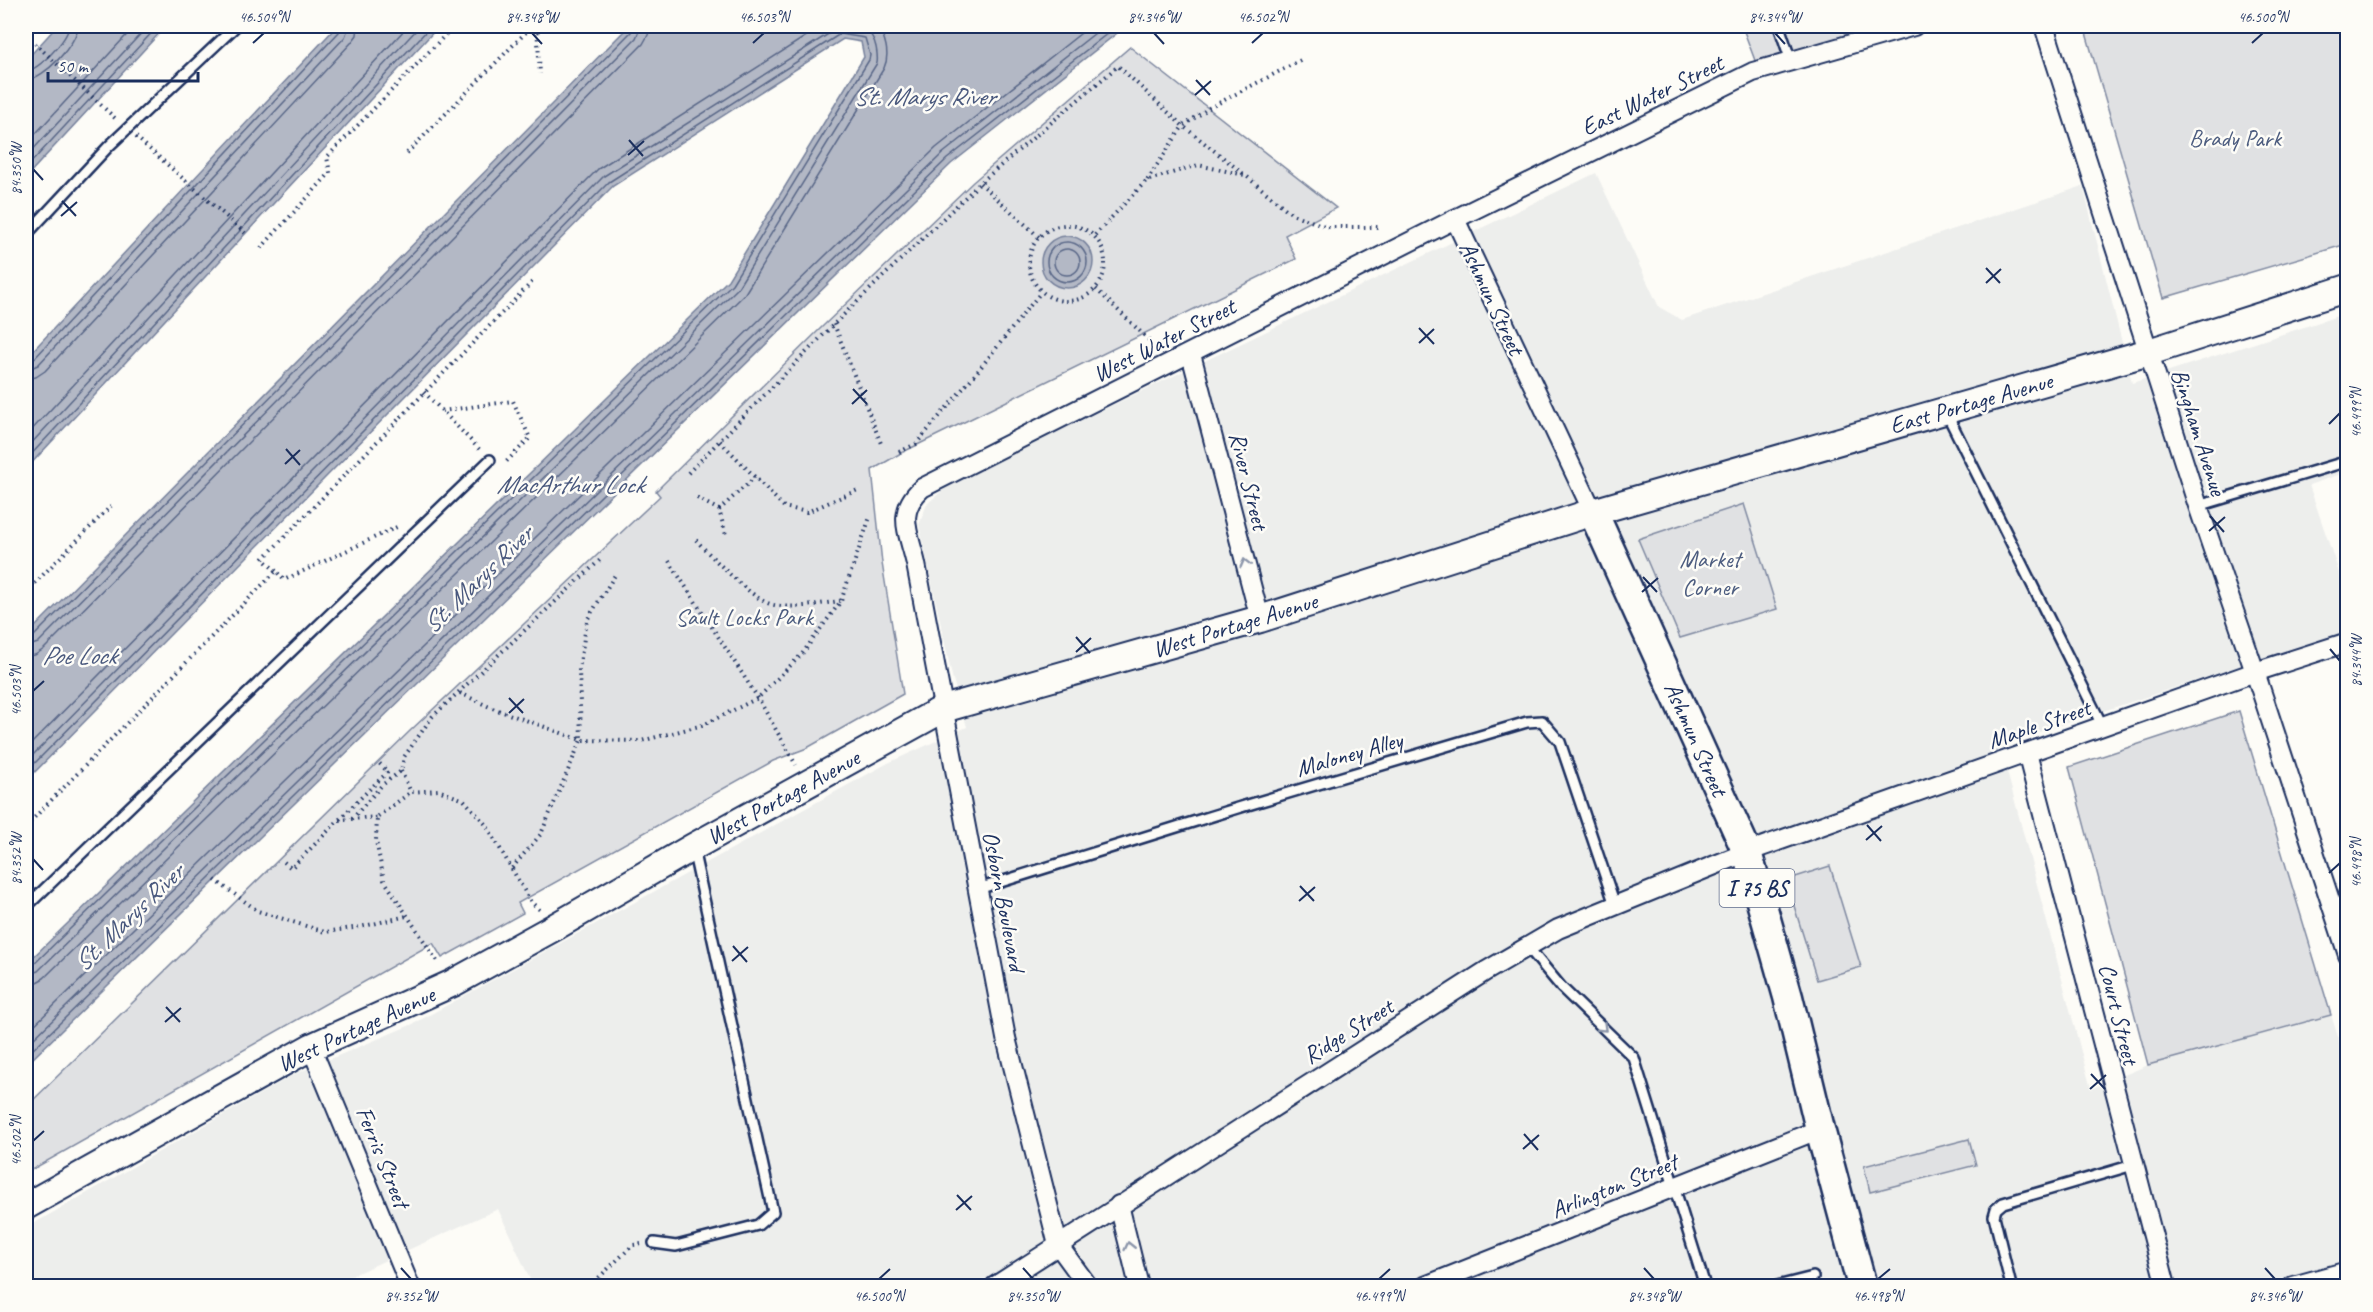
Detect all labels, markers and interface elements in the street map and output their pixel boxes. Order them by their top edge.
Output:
text: 46.504°N [239,8,292,27]
text: 84.348°W [506,8,561,27]
text: 46.503°N [739,8,792,27]
text: 84.346°W [1128,8,1183,27]
text: 46.502°N [1238,8,1291,27]
text: 84.344°W [1749,8,1804,27]
text: 46.500°N [2238,8,2291,27]
scale bar [48,45,198,83]
street label: East Water Street [1576,47,1730,142]
text: 50 m [57,55,90,77]
water label: St. Marys River [854,80,998,113]
park label: Brady Park [2189,123,2283,153]
text: 84.350°W [7,140,26,195]
street label: Ashmun Street [1453,237,1532,361]
street label: West Water Street [1088,290,1242,389]
street label: East Portage Avenue [1886,365,2058,441]
street label: Bingham Avenue [2164,365,2234,501]
text: 46.499°N [2347,385,2366,438]
street label: River Street [1222,429,1276,535]
water label: MacArthur Lock [496,468,648,501]
water label: St. Marys River [415,516,542,640]
park label: Market Corner [1680,544,1744,602]
one-way arrow [1240,558,1253,568]
street label: West Portage Avenue [1149,585,1323,664]
park label: Sault Locks Park [675,602,815,632]
text: 84.344°W [2347,632,2366,687]
water label: Poe Lock [42,639,121,672]
text: 46.503°N [7,663,26,716]
street label: Ashmun Street [1658,677,1735,803]
street label: Maple Street [1984,692,2096,755]
street label: Maloney Alley [1292,724,1407,783]
street label: West Portage Avenue [701,742,867,851]
street label: Osborn Boulevard [976,829,1033,977]
text: 84.352°W [7,830,26,885]
text: 46.498°N [2347,835,2366,888]
water label: St. Marys River [66,854,193,978]
road number: I 75 BS [1720,869,1794,907]
street label: Court Street [2092,960,2146,1070]
street label: West Portage Avenue [272,978,442,1079]
street label: Ridge Street [1297,991,1400,1070]
one-way arrow [1596,1020,1607,1031]
street label: Ferris Street [349,1102,418,1215]
text: 46.502°N [7,1113,26,1166]
street label: Arlington Street [1546,1146,1684,1225]
one-way arrow [1124,1241,1137,1251]
text: 84.352°W [385,1287,440,1306]
text: 46.500°N [854,1287,907,1306]
text: 84.350°W [1007,1287,1062,1306]
text: 46.499°N [1354,1287,1407,1306]
text: 84.348°W [1628,1287,1683,1306]
text: 46.498°N [1853,1287,1906,1306]
text: 84.346°W [2249,1287,2304,1306]

